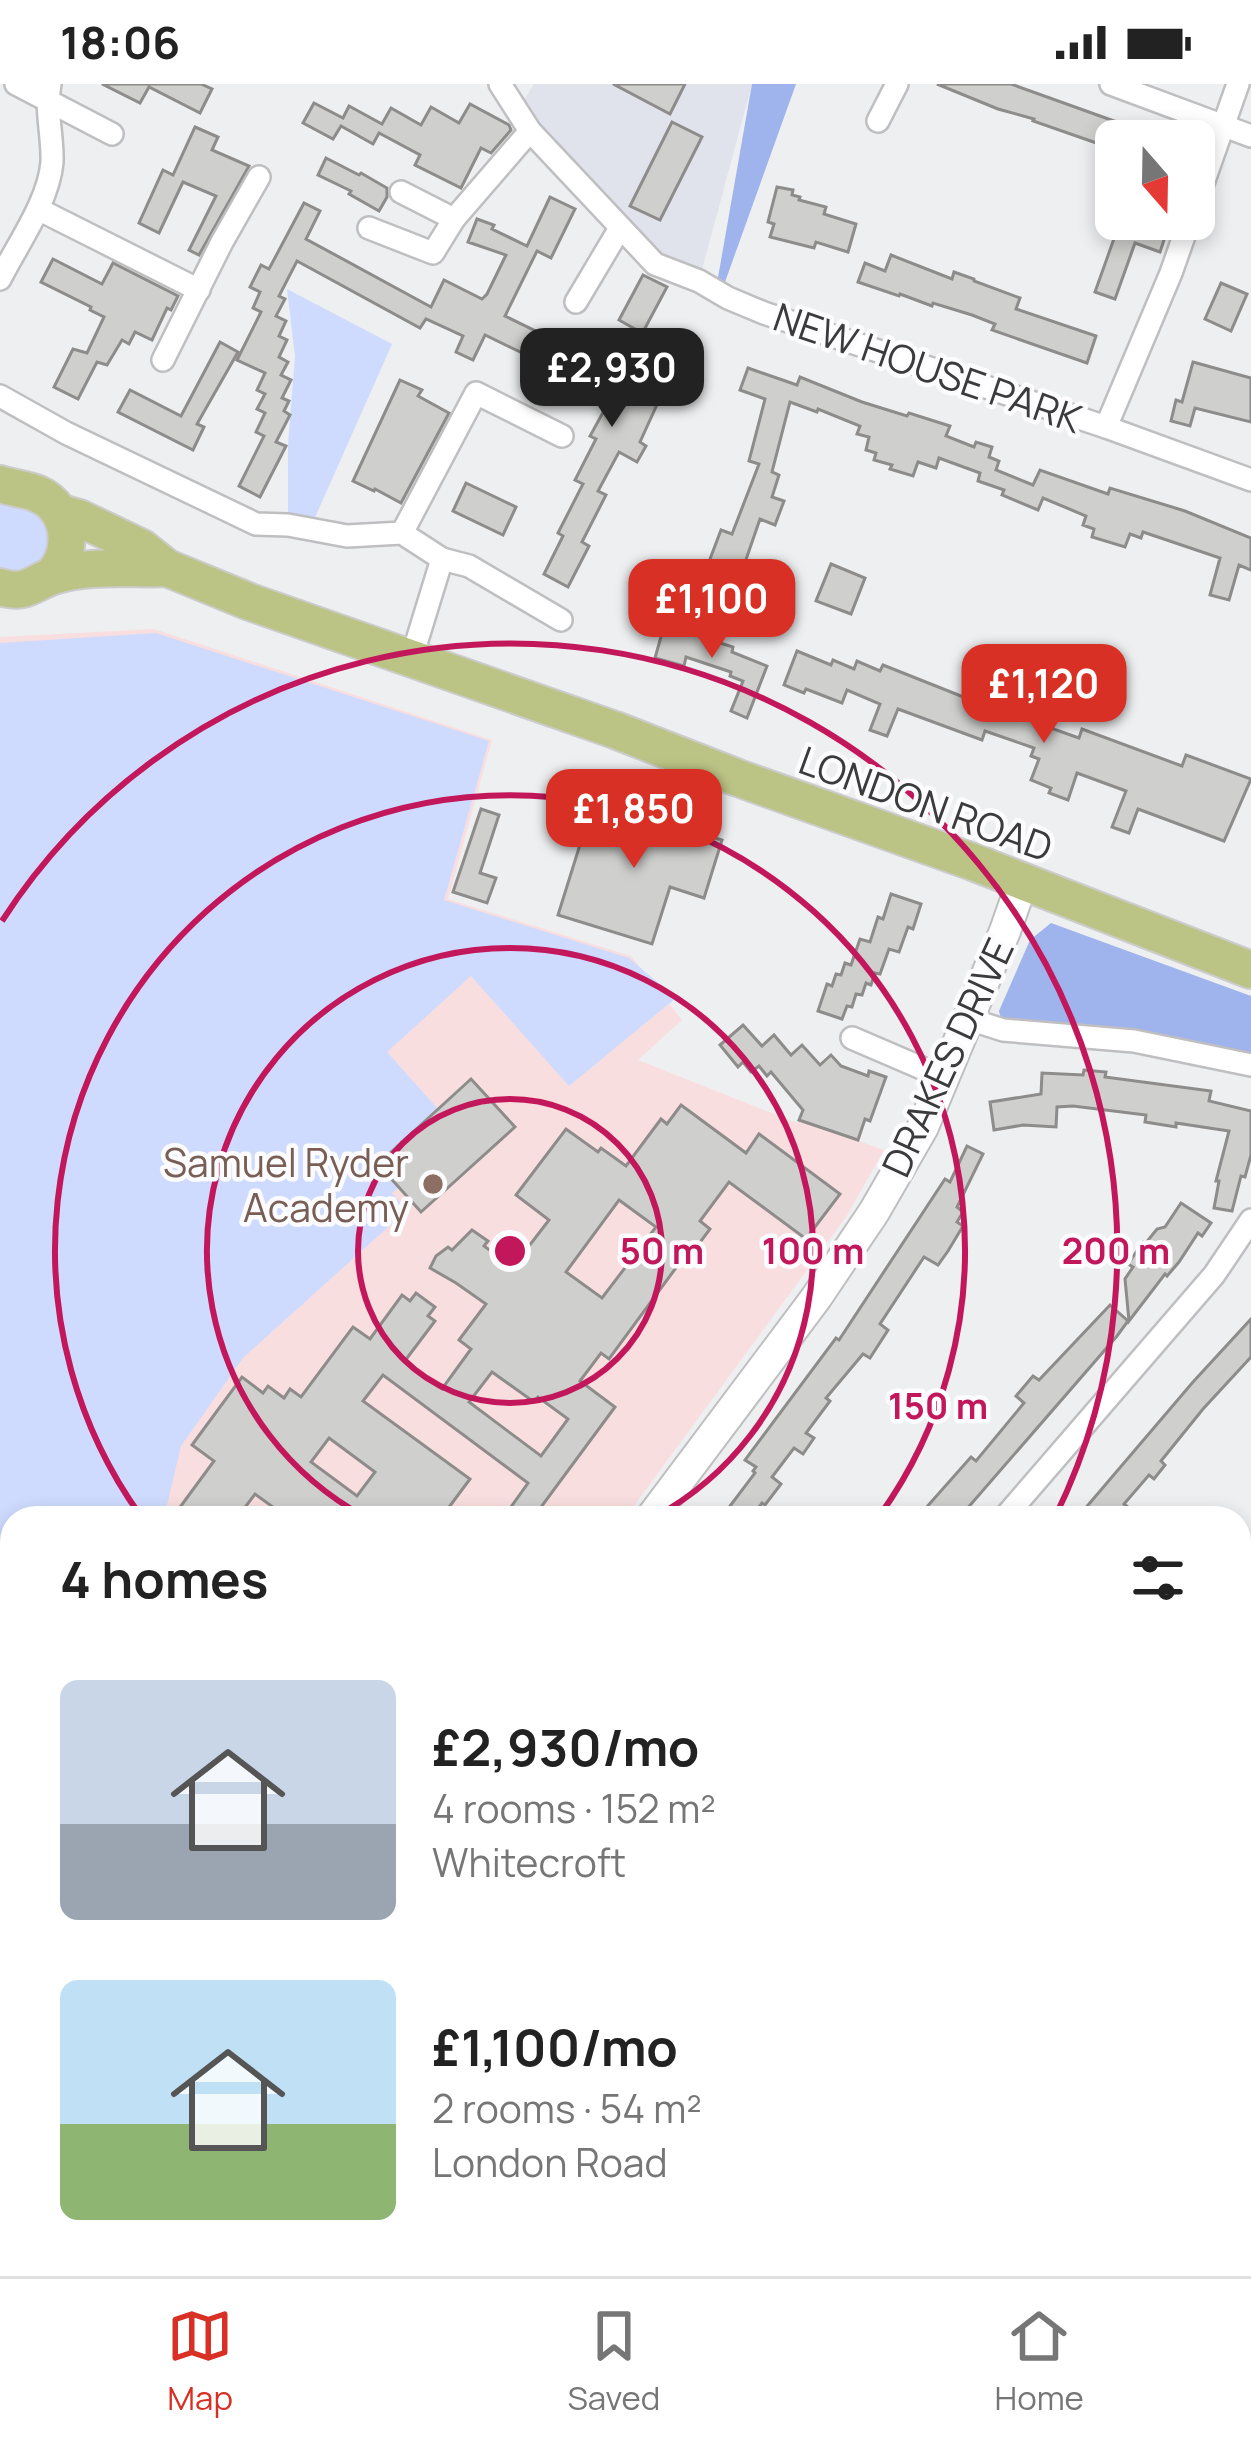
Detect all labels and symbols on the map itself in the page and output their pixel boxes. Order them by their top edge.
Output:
north arrow [1095,120,1215,240]
street label: NEW HOUSE PARK [767,289,1090,445]
pin: £2,930 [514,328,710,430]
pin: £1,100 [614,559,810,661]
pin: £1,120 [946,644,1142,746]
street label: LONDON ROAD [792,732,1060,874]
pin: £1,850 [536,769,732,871]
street label: DRAKES DRIVE [868,929,1026,1185]
place label: Samuel Ryder Academy [163,1135,409,1234]
marker: Samuel Ryder Academy [420,1171,446,1197]
text: 50 m [620,1226,704,1275]
text: 100 m [762,1226,864,1275]
text: 200 m [1062,1226,1170,1275]
centre of rings [489,1230,531,1272]
text: 150 m [888,1381,988,1430]

